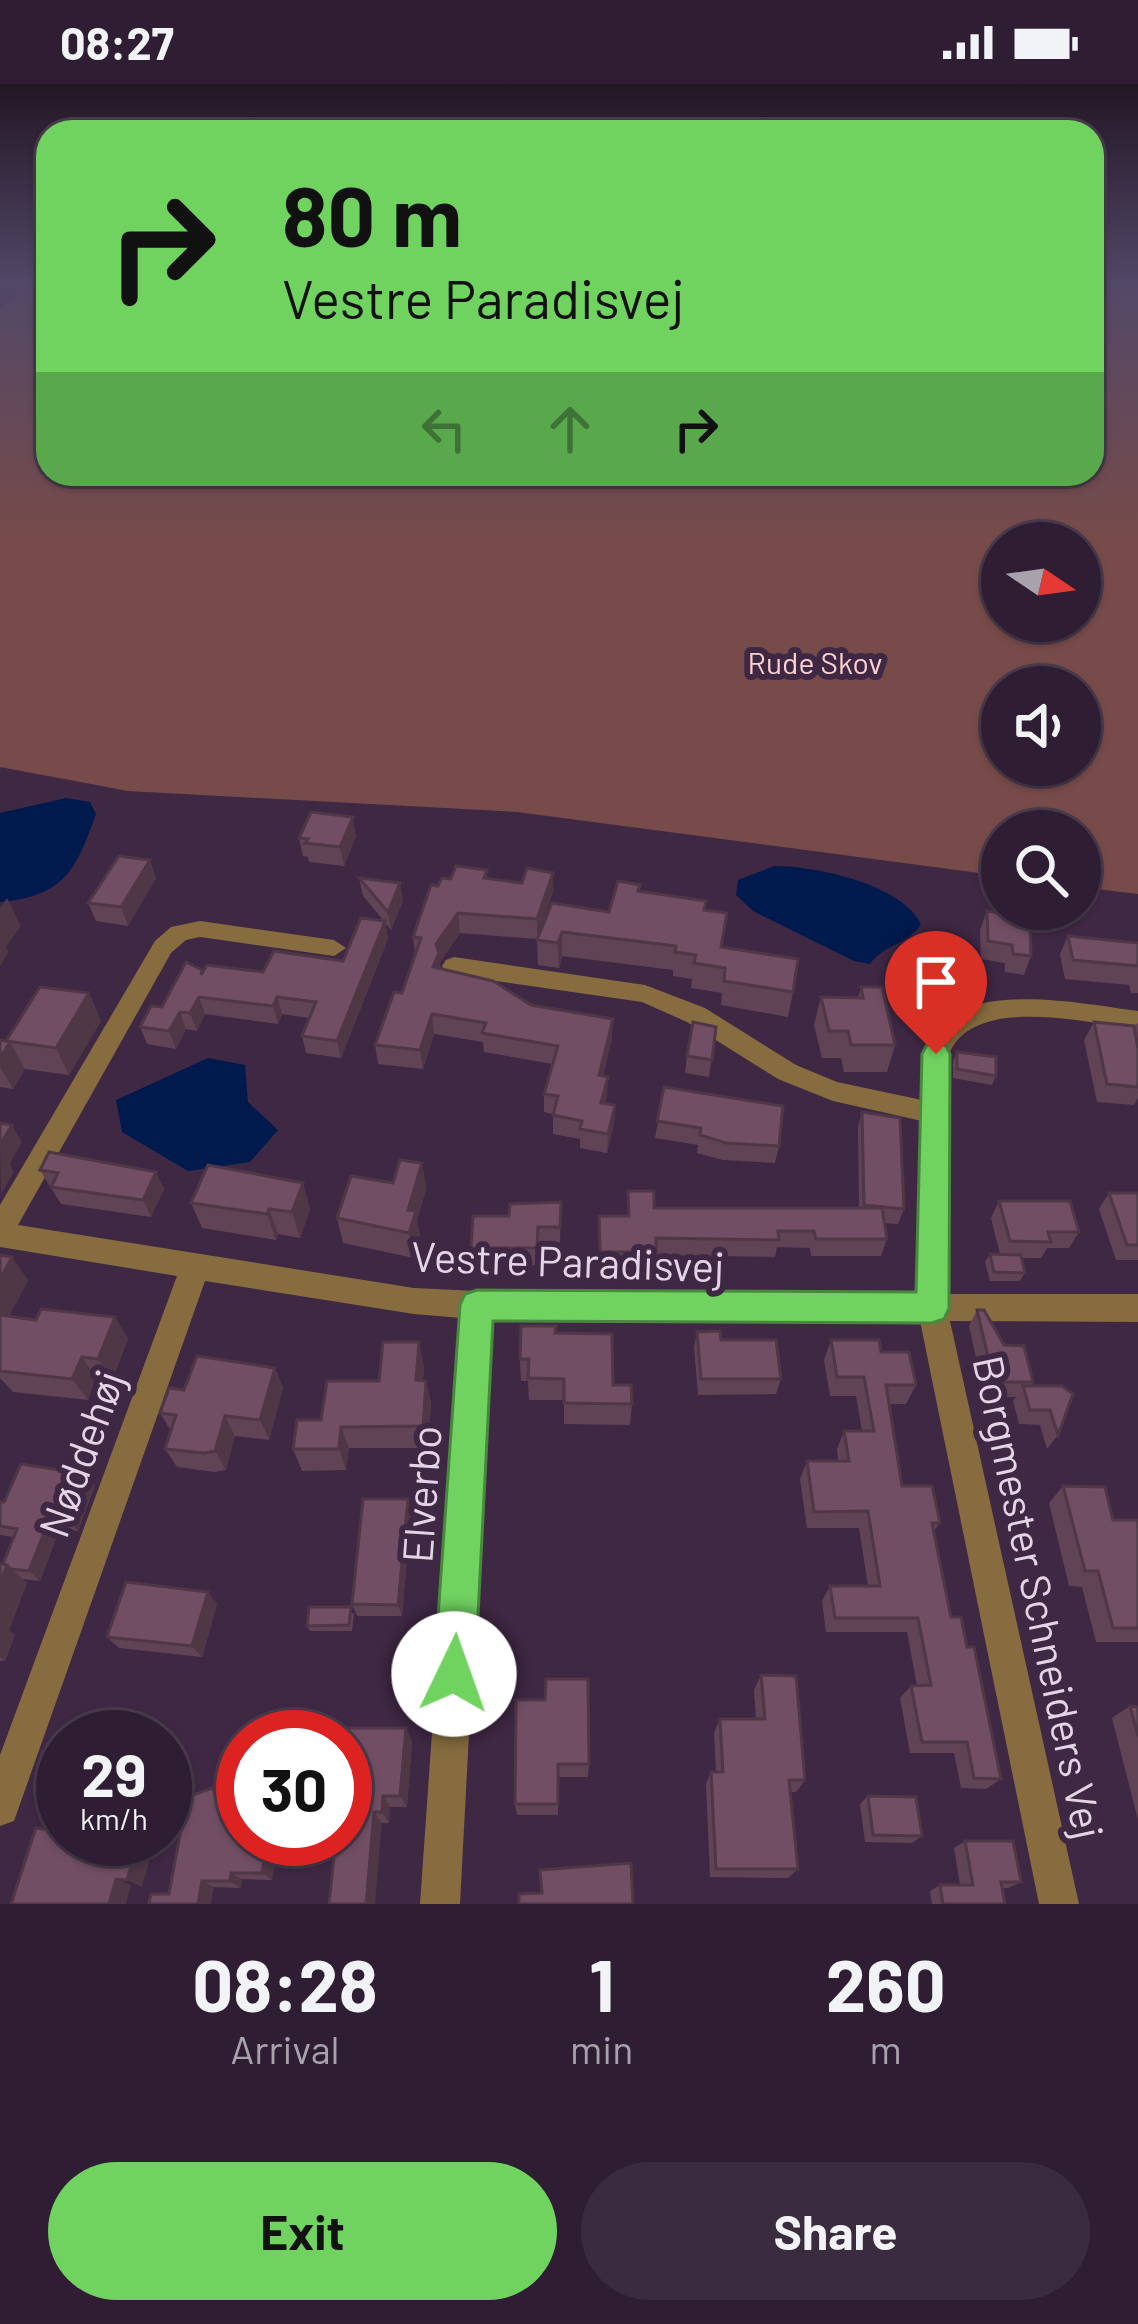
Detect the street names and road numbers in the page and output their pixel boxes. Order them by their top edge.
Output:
street label: Vestre Paradisvej [411,1230,725,1291]
street label: Borgmester Schneiders Vej [963,1351,1116,1843]
street label: Nøddehøj [27,1363,134,1543]
street label: Elverbo [390,1424,450,1564]

